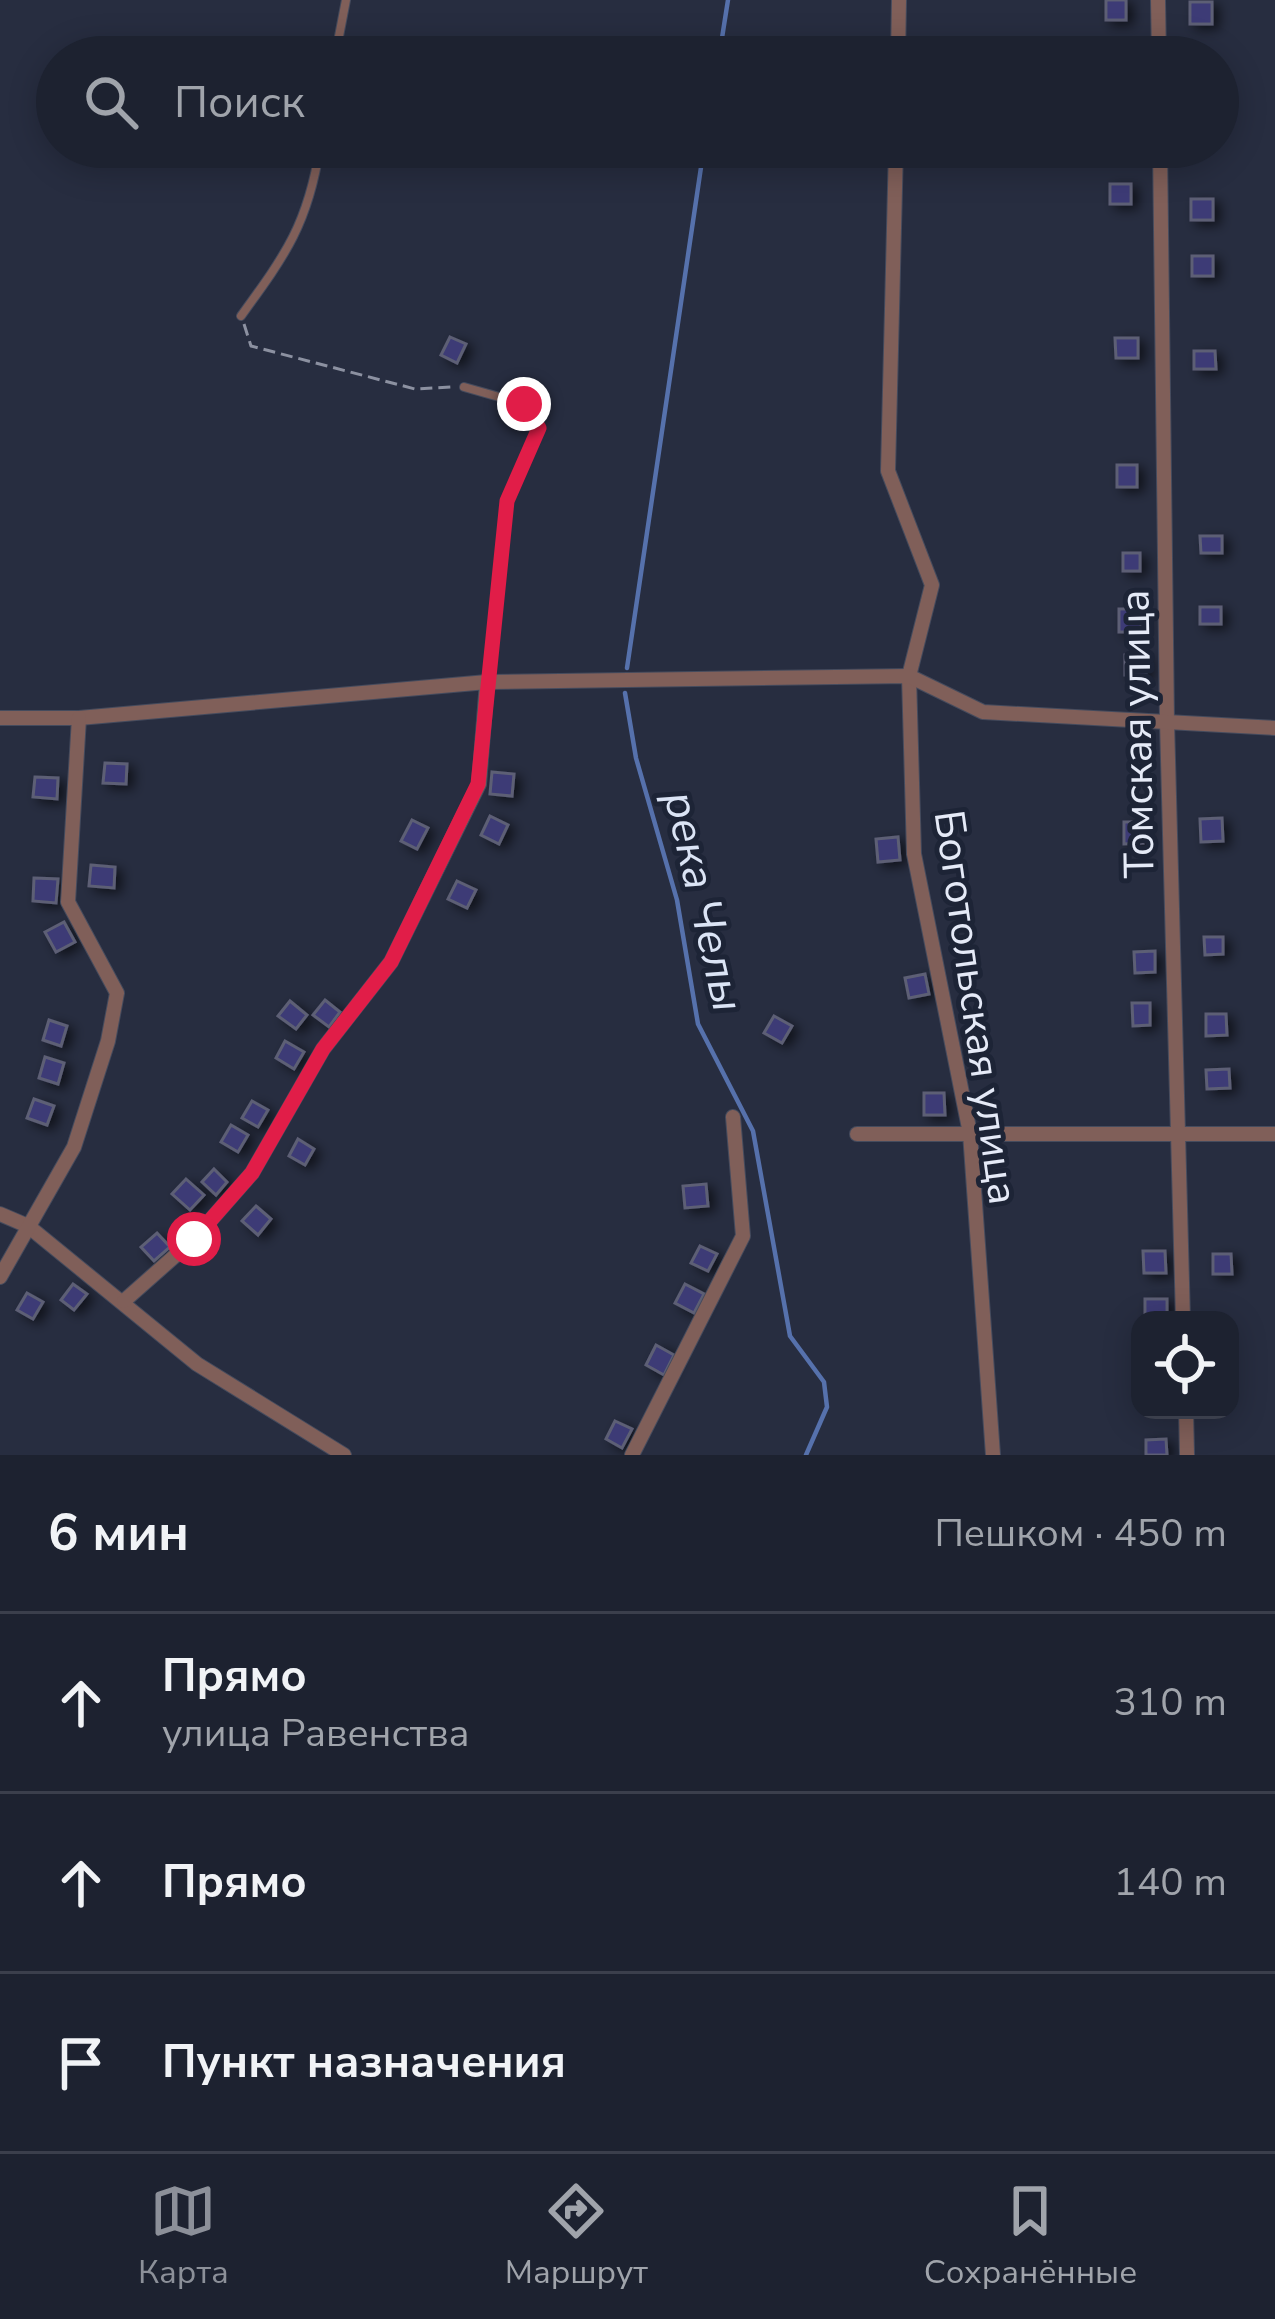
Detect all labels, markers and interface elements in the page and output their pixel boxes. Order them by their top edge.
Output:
search box [36,36,1239,168]
icon: search [78,69,144,135]
text: Поиск [174,72,305,133]
route end [497,377,551,431]
street label: Томская улица [1106,589,1169,879]
water label: река Челы [649,785,758,1017]
street label: Боготольская улица [920,807,1031,1208]
route start [167,1212,221,1266]
map controls [1131,1311,1239,1419]
button: locate [1131,1311,1239,1419]
text: 6 мин [48,1498,189,1568]
text: Пешком · 450 m [934,1507,1227,1560]
text: Прямо [162,1646,307,1707]
icon: ahead [48,1670,114,1736]
text: 310 m [1113,1676,1227,1729]
text: улица Равенства [162,1707,470,1760]
icon: ahead [48,1850,114,1916]
text: Прямо [162,1852,307,1913]
text: 140 m [1113,1856,1227,1909]
icon: arrive [48,2030,114,2096]
text: Пункт назначения [162,2032,566,2093]
tab: Карта [138,2178,229,2295]
tab: Маршрут [505,2178,648,2295]
tab: Сохранённые [924,2178,1137,2295]

